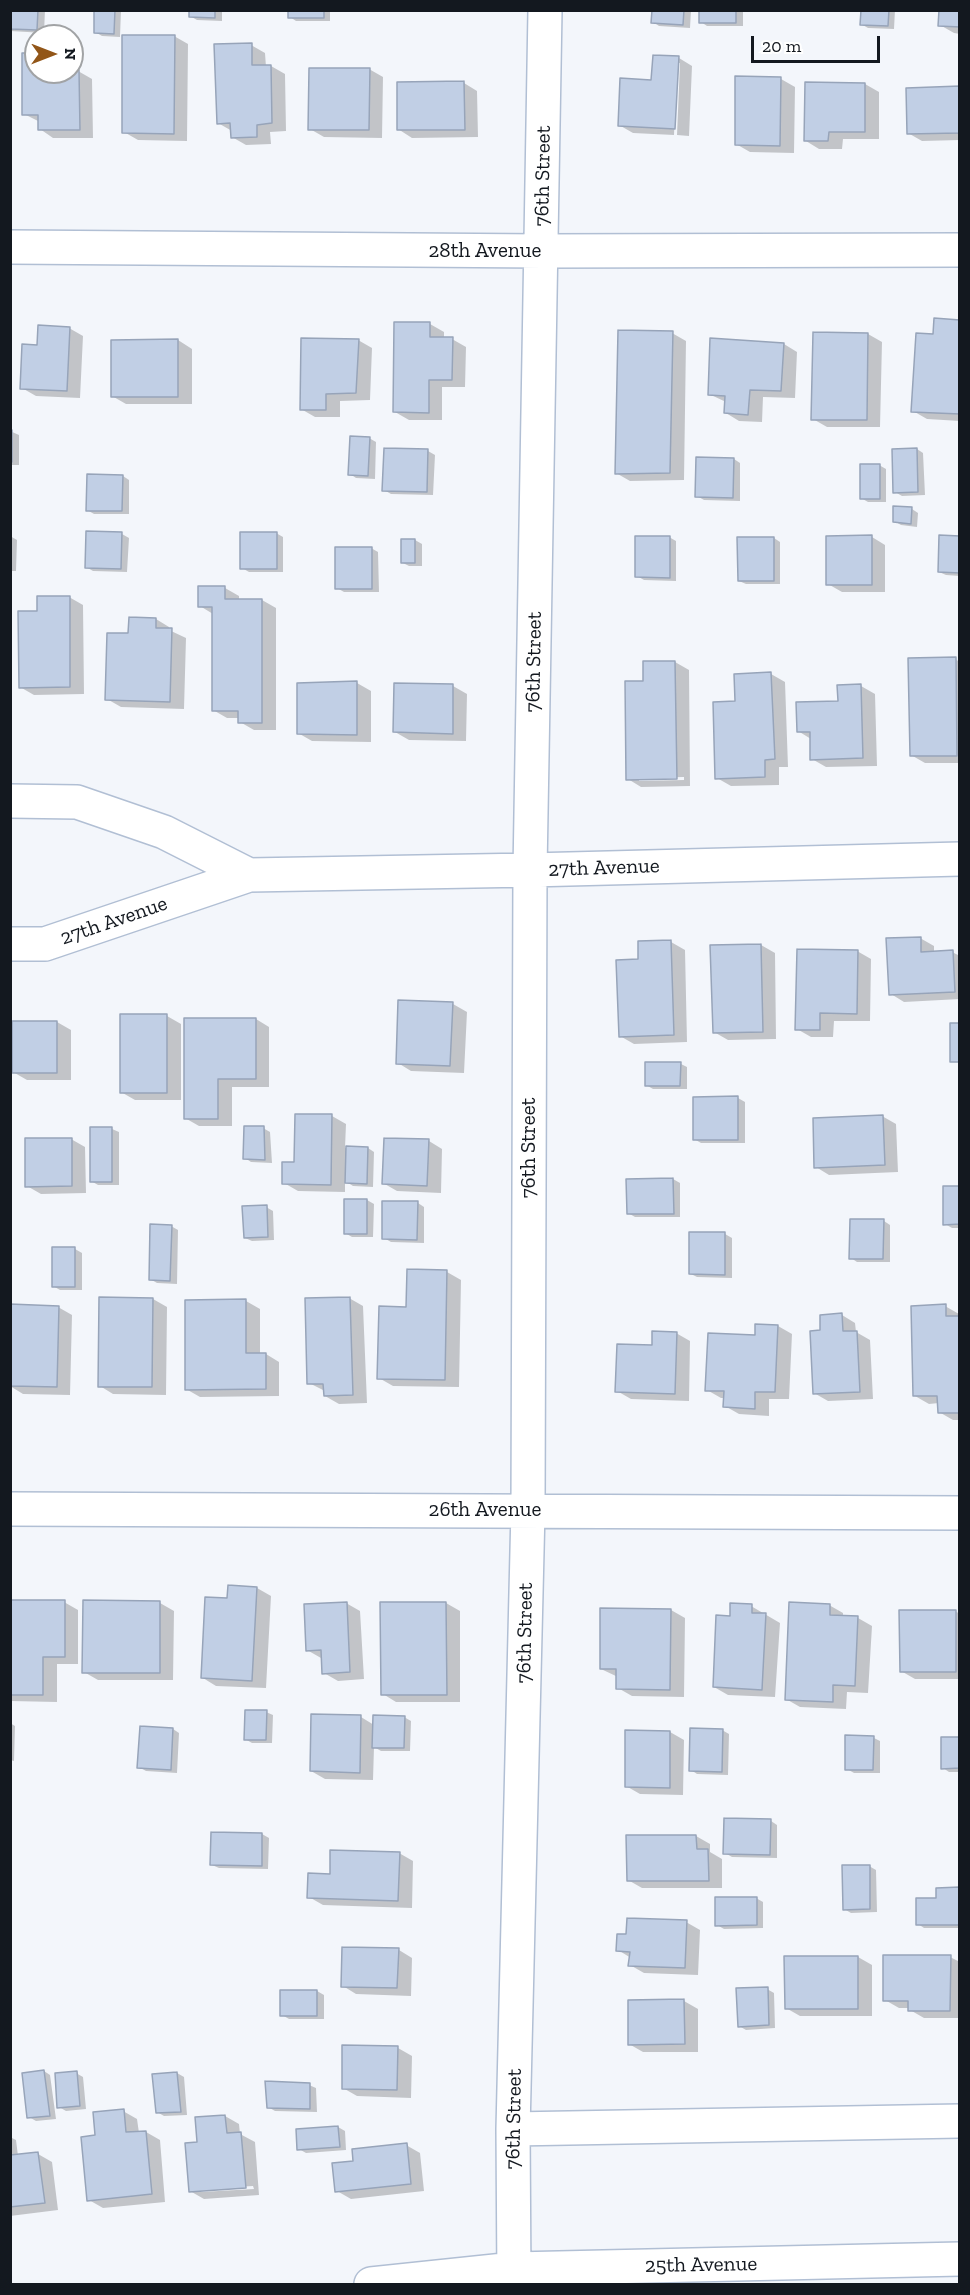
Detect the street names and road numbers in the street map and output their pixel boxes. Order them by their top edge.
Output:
street label: 76th Street [530,125,556,227]
street label: 28th Avenue [429,238,541,264]
street label: 76th Street [521,611,547,713]
street label: 27th Avenue [548,853,660,883]
street label: 27th Avenue [57,891,171,951]
street label: 76th Street [516,1098,542,1198]
street label: 26th Avenue [429,1497,541,1523]
street label: 76th Street [512,1582,538,1684]
street label: 76th Street [501,2068,527,2170]
street label: 25th Avenue [645,2251,757,2279]

